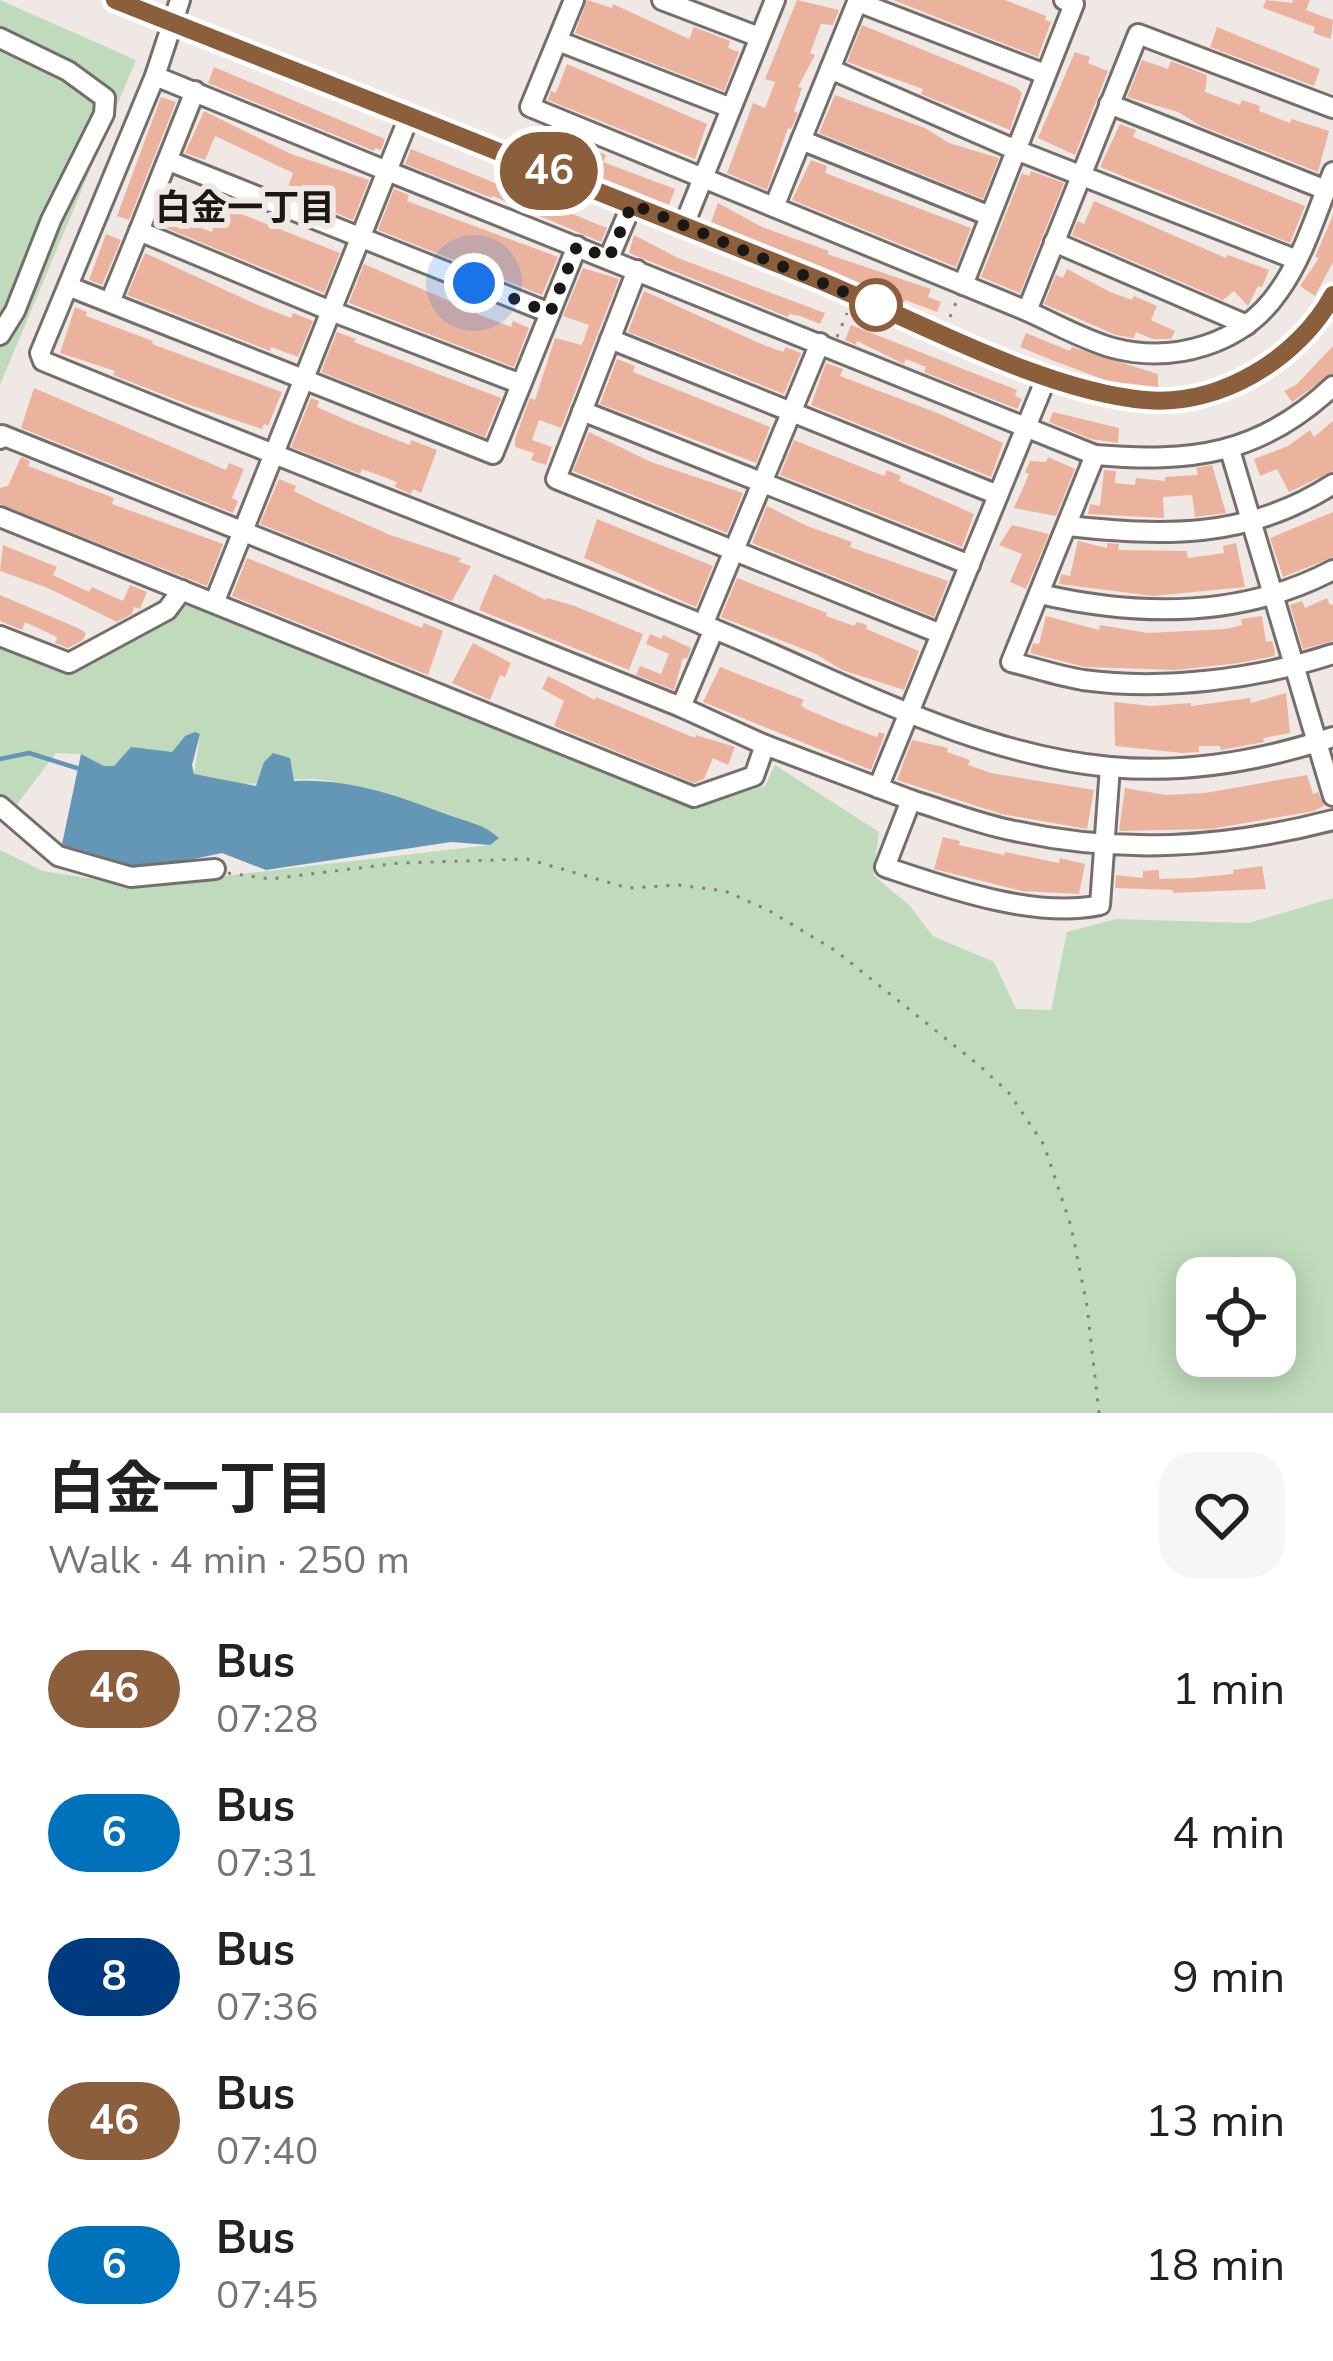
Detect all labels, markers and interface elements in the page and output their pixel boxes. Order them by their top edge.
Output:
line badge: 46 [495,132,603,210]
text: 46 [524,142,574,199]
district label: 白金一丁目 [155,184,335,233]
your location [444,253,504,313]
unlabelled marker [851,280,901,330]
map controls [1176,1257,1296,1377]
button: locate [1176,1257,1296,1377]
text: 白金一丁目 [48,1450,333,1528]
button: heart [1159,1452,1285,1578]
text: Walk · 4 min · 250 m [48,1534,410,1587]
text: Bus [216,1632,295,1693]
text: 1 min [1172,1659,1285,1720]
text: 46 [89,1660,139,1717]
text: 07:28 [216,1693,319,1746]
text: Bus [216,1776,295,1837]
text: 4 min [1172,1803,1285,1864]
text: 6 [101,1804,127,1861]
text: 07:31 [216,1837,319,1890]
text: Bus [216,1920,295,1981]
text: 9 min [1172,1947,1285,2008]
text: 8 [101,1948,127,2005]
text: 07:36 [216,1981,319,2034]
text: Bus [216,2064,295,2125]
text: 13 min [1145,2091,1285,2152]
text: 46 [89,2092,139,2149]
text: 07:40 [216,2125,319,2178]
text: Bus [216,2208,295,2269]
text: 18 min [1145,2235,1285,2296]
text: 6 [101,2236,127,2293]
text: 07:45 [216,2269,319,2322]

